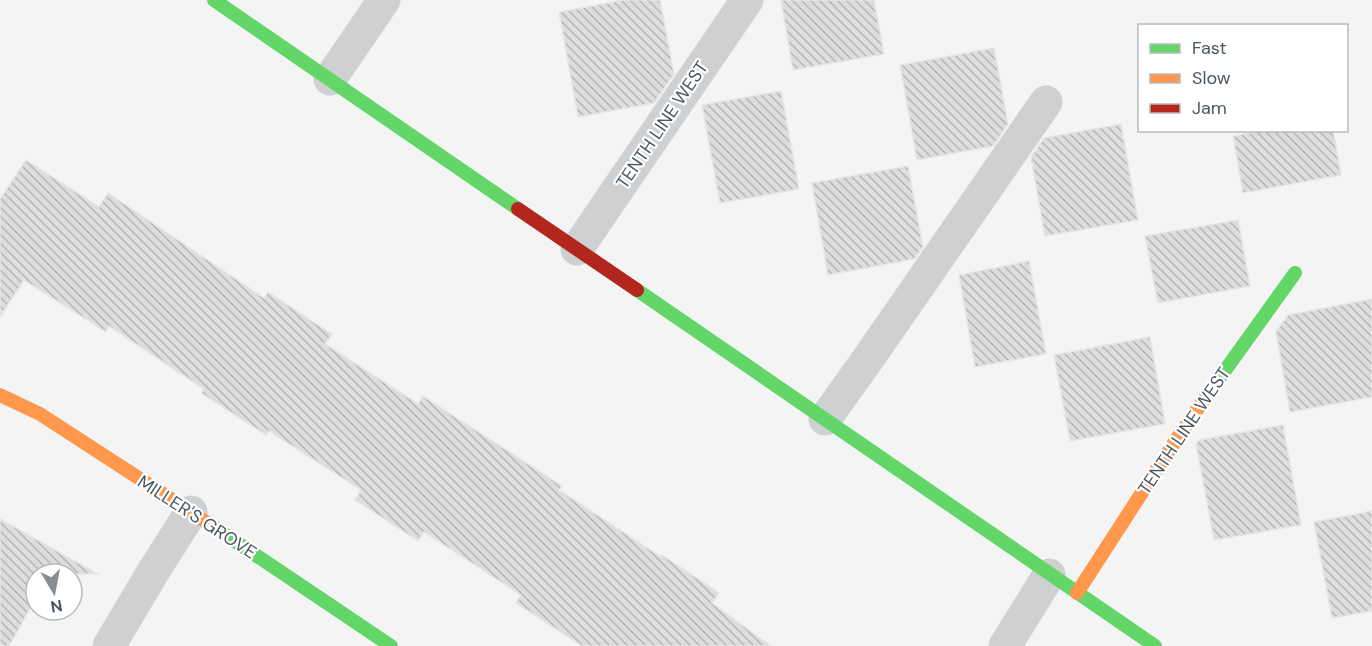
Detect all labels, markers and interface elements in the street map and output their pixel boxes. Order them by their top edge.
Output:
legend [1138,24,1348,132]
text: Fast [1192,36,1227,60]
street label: TENTH LINE WEST [610,57,714,193]
text: Slow [1192,66,1231,90]
text: Jam [1192,96,1227,120]
street label: TENTH LINE WEST [1132,363,1236,499]
street label: MILLER'S GROVE [133,470,261,564]
north arrow [24,562,84,622]
text: N [49,595,64,618]

